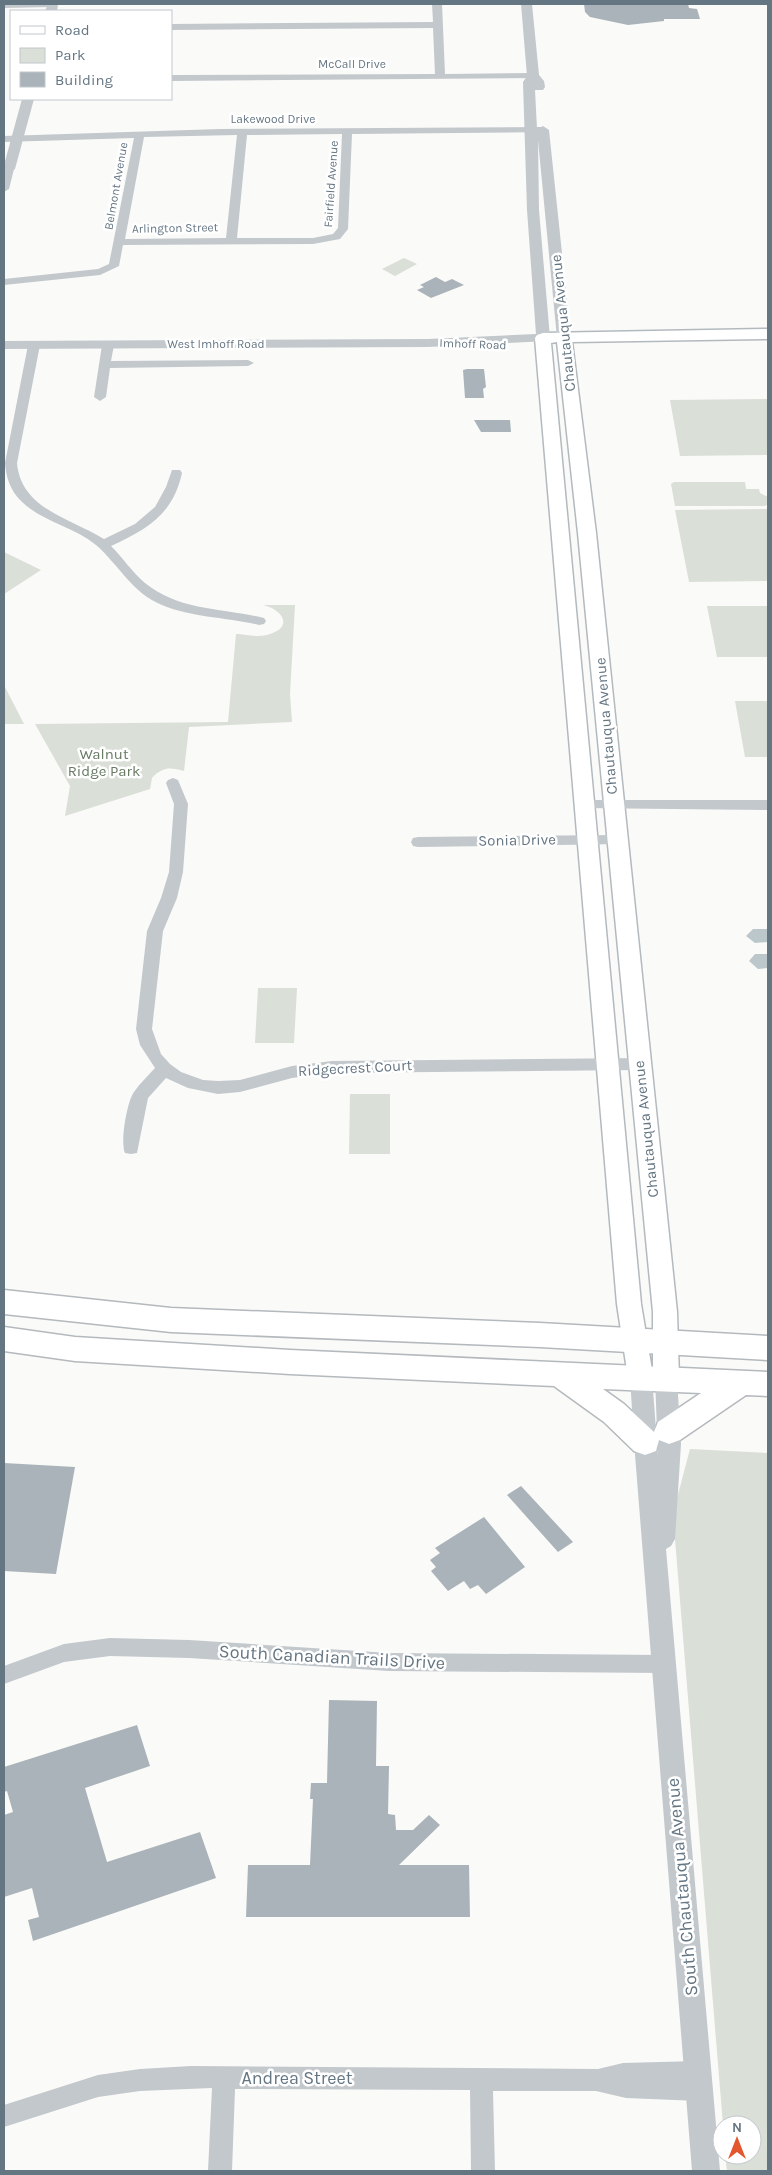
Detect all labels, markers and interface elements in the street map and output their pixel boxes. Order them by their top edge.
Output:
legend [10,10,172,100]
text: Road [55,21,90,39]
text: Park [55,46,85,64]
street label: McCall Drive [318,57,386,71]
text: Building [55,71,113,89]
street label: Lakewood Drive [231,112,315,126]
street label: Fairfield Avenue [321,140,341,228]
street label: Belmont Avenue [101,141,131,231]
street label: Arlington Street [132,220,219,236]
street label: Chautauqua Avenue [547,254,579,392]
street label: Imhoff Road [439,336,507,352]
street label: West Imhoff Road [167,337,265,351]
street label: Chautauqua Avenue [591,657,621,795]
park label: Walnut Ridge Park [68,745,140,780]
street label: Sonia Drive [478,830,556,850]
street label: Ridgecrest Court [298,1056,413,1080]
street label: Chautauqua Avenue [630,1060,662,1198]
street label: South Canadian Trails Drive [218,1640,446,1674]
street label: South Chautauqua Avenue [662,1777,702,1997]
street label: Andrea Street [241,2067,353,2089]
north arrow [712,2115,762,2165]
text: N [732,2119,742,2136]

